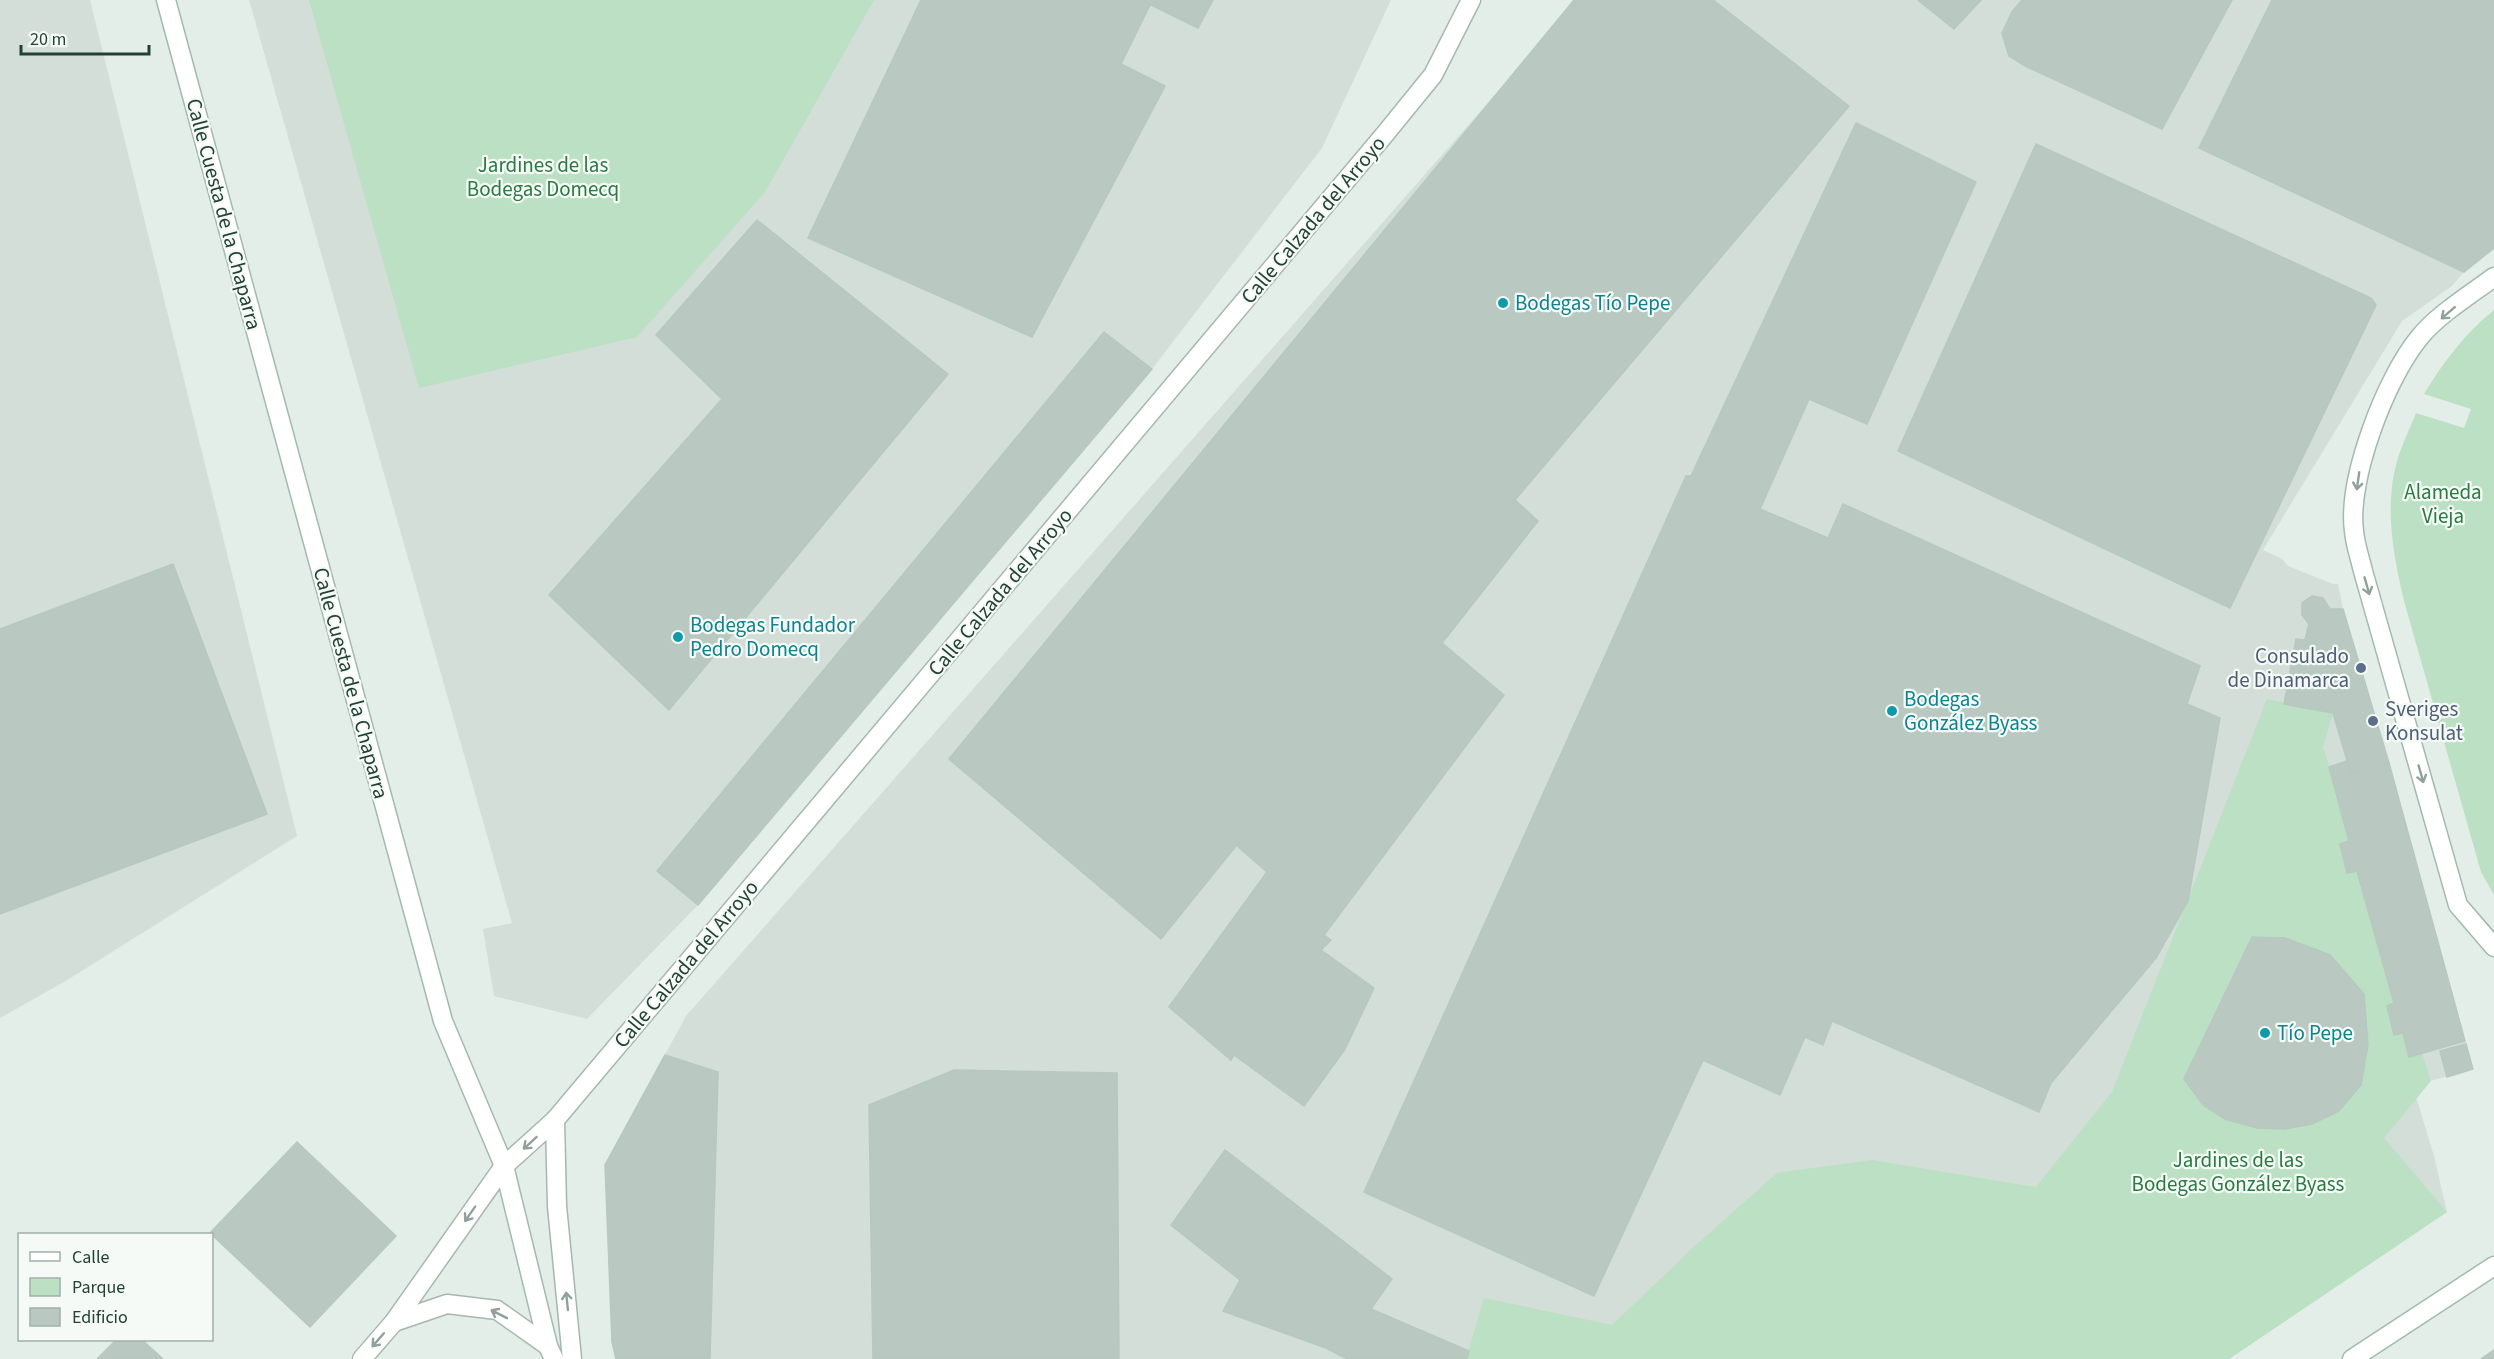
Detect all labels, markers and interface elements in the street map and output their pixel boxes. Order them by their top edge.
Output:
scale bar [21,18,148,56]
text: 20 m [30,27,66,52]
street label: Calle Cuesta de la Chaparra [179,95,269,333]
street label: Calle Calzada del Arroyo [1234,129,1392,311]
park label: Jardines de las Bodegas Domecq [467,150,619,204]
place label: Bodegas Tío Pepe [1515,288,1670,318]
marker: Bodegas Tío Pepe [1496,296,1510,310]
one-way arrow [2441,306,2456,320]
one-way arrow [2352,470,2363,490]
park label: Alameda Vieja [2404,477,2482,531]
street label: Calle Calzada del Arroyo [921,501,1079,683]
street label: Calle Cuesta de la Chaparra [306,564,396,802]
one-way arrow [2362,576,2373,595]
place label: Bodegas Fundador Pedro Domecq [690,610,856,664]
marker: Bodegas Fundador Pedro Domecq [671,630,685,644]
place label: Consulado de Dinamarca [2228,641,2349,695]
marker: Consulado de Dinamarca [2354,661,2368,675]
place label: Bodegas González Byass [1904,684,2038,738]
place label: Sveriges Konsulat [2385,694,2463,748]
marker: Bodegas González Byass [1885,704,1899,718]
marker: Sveriges Konsulat [2366,714,2380,728]
one-way arrow [2416,764,2427,783]
street label: Calle Calzada del Arroyo [607,873,765,1055]
place label: Tío Pepe [2277,1018,2353,1048]
marker: Tío Pepe [2258,1026,2272,1040]
one-way arrow [522,1136,537,1150]
park label: Jardines de las Bodegas González Byass [2132,1145,2345,1199]
one-way arrow [464,1205,476,1222]
legend [18,1233,213,1341]
text: Calle [72,1245,110,1270]
text: Parque [72,1275,125,1300]
one-way arrow [561,1291,572,1311]
text: Edificio [72,1305,128,1330]
one-way arrow [490,1307,508,1319]
one-way arrow [371,1333,385,1348]

